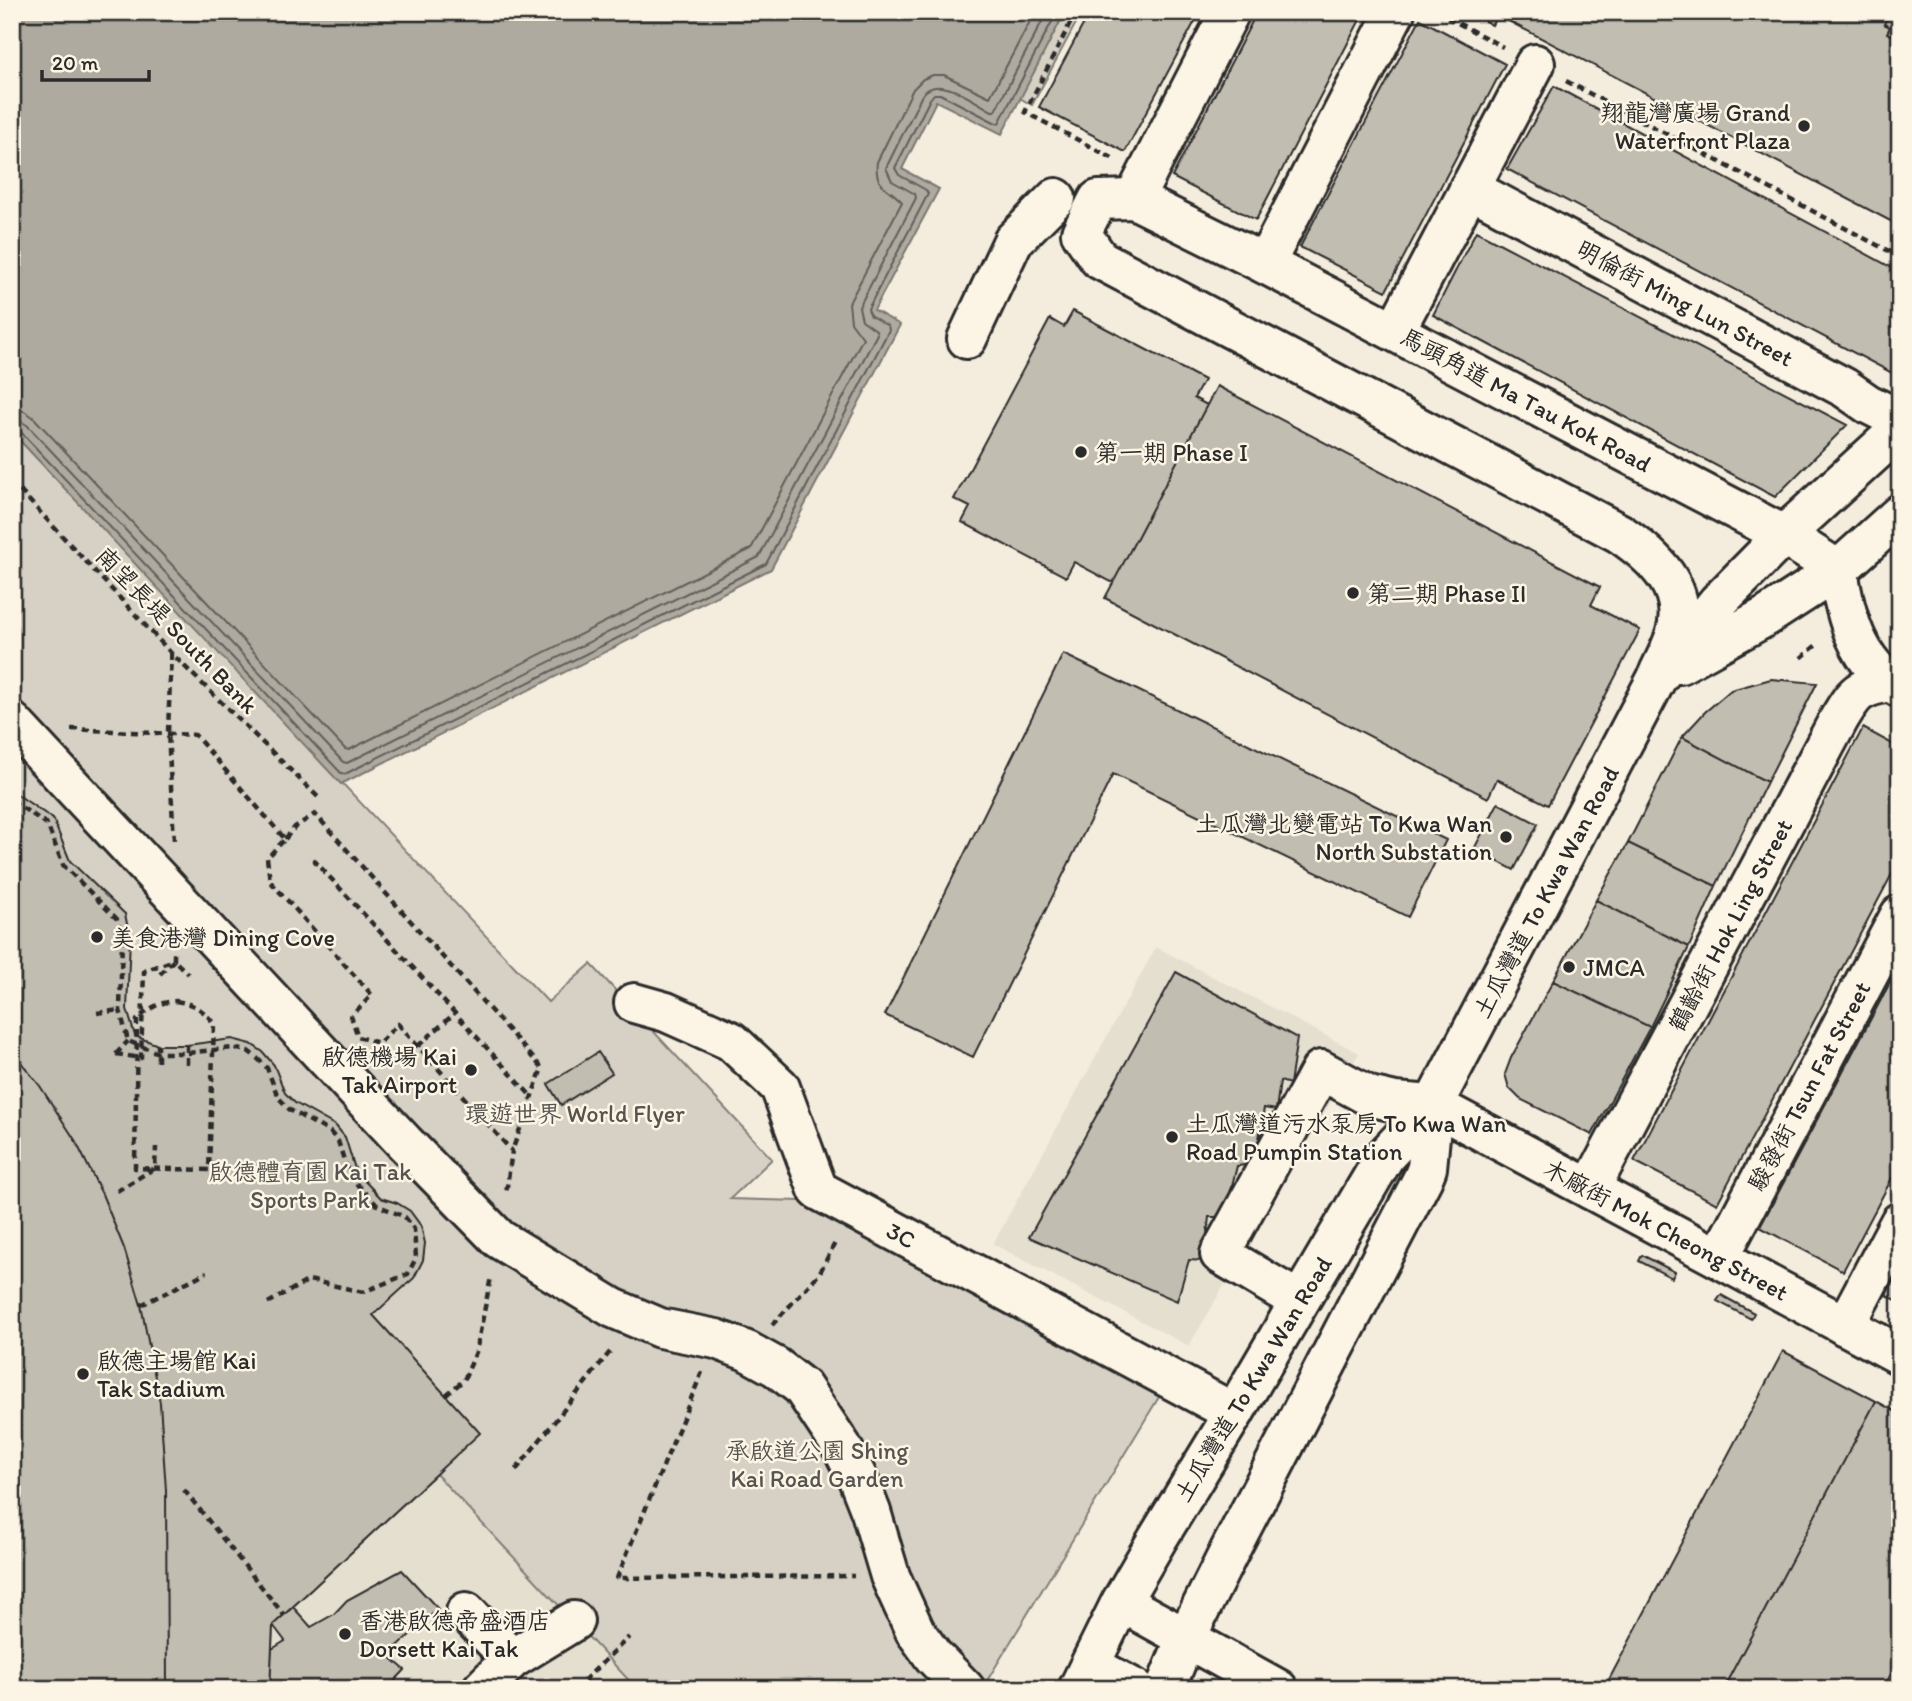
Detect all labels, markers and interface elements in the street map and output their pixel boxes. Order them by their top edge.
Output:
scale bar [42,38,149,82]
text: 20 m [52,50,99,75]
place label: 翔龍灣廣場 Grand Waterfront Plaza [1600,98,1790,155]
marker: 翔龍灣廣場 Grand Waterfront Plaza [1796,118,1812,134]
street label: 明倫街 Ming Lun Street [1572,234,1798,372]
street label: 馬頭角道 Ma Tau Kok Road [1396,322,1656,479]
place label: 第一期 Phase I [1095,438,1248,467]
marker: 第一期 Phase I [1073,444,1089,460]
street label: 南望長堤 South Bank [90,541,264,720]
place label: 第二期 Phase II [1367,579,1526,608]
marker: 第二期 Phase II [1345,585,1361,601]
street label: 土瓜灣道 To Kwa Wan Road [1467,761,1625,1023]
place label: 土瓜灣北變電站 To Kwa Wan North Substation [1195,809,1492,866]
street label: 鶴齡街 Hok Ling Street [1662,814,1798,1036]
marker: 土瓜灣北變電站 To Kwa Wan North Substation [1498,829,1514,845]
place label: 美食港灣 Dining Cove [111,923,335,952]
marker: 美食港灣 Dining Cove [89,929,105,945]
place label: JMCA [1583,953,1645,982]
marker: JMCA [1561,959,1577,975]
street label: 駿發街 Tsun Fat Street [1742,976,1876,1196]
place label: 啟德機場 Kai Tak Airport [322,1042,457,1099]
marker: 啟德機場 Kai Tak Airport [463,1062,479,1078]
park label: 環遊世界 World Flyer [465,1099,685,1128]
place label: 土瓜灣道污水泵房 To Kwa Wan Road Pumpin Station [1186,1109,1507,1166]
marker: 土瓜灣道污水泵房 To Kwa Wan Road Pumpin Station [1164,1129,1180,1145]
street label: 木廠街 Mok Cheong Street [1539,1153,1793,1307]
park label: 啟德體育園 Kai Tak Sports Park [208,1157,412,1214]
street label: 3C [882,1215,921,1254]
street label: 土瓜灣道 To Kwa Wan Road [1168,1251,1338,1507]
place label: 啟德主場館 Kai Tak Stadium [97,1346,256,1403]
marker: 啟德主場館 Kai Tak Stadium [75,1366,91,1382]
park label: 承啟道公園 Shing Kai Road Garden [725,1436,909,1493]
place label: 香港啟德帝盛酒店 Dorsett Kai Tak [359,1606,551,1663]
marker: 香港啟德帝盛酒店 Dorsett Kai Tak [337,1626,353,1642]

